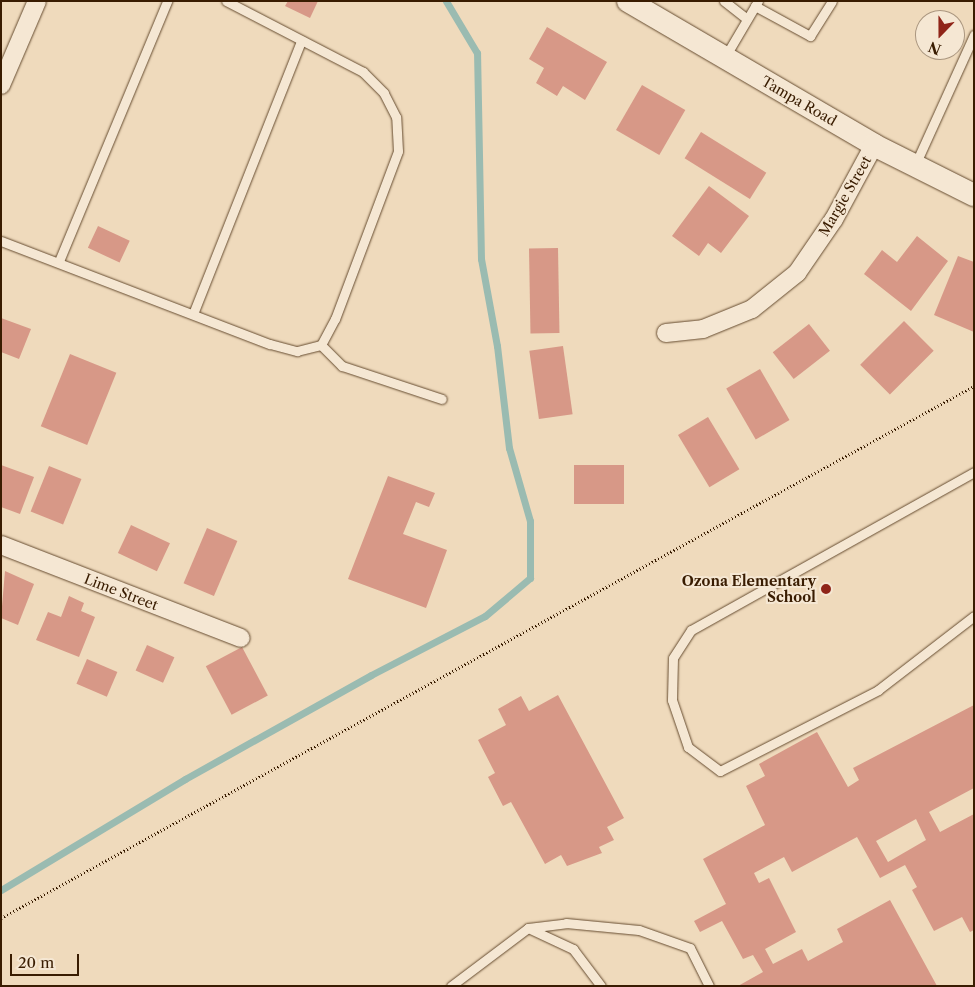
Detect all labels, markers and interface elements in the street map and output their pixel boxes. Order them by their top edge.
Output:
north arrow [915,10,965,60]
text: N [926,37,944,59]
street label: Tampa Road [758,73,840,129]
street label: Margie Street [815,153,875,239]
street label: Lime Street [82,570,160,614]
place label: Ozona Elementary School [682,573,816,606]
marker: Ozona Elementary School [820,583,832,595]
scale bar [12,944,81,976]
text: 20 m [18,953,54,972]

